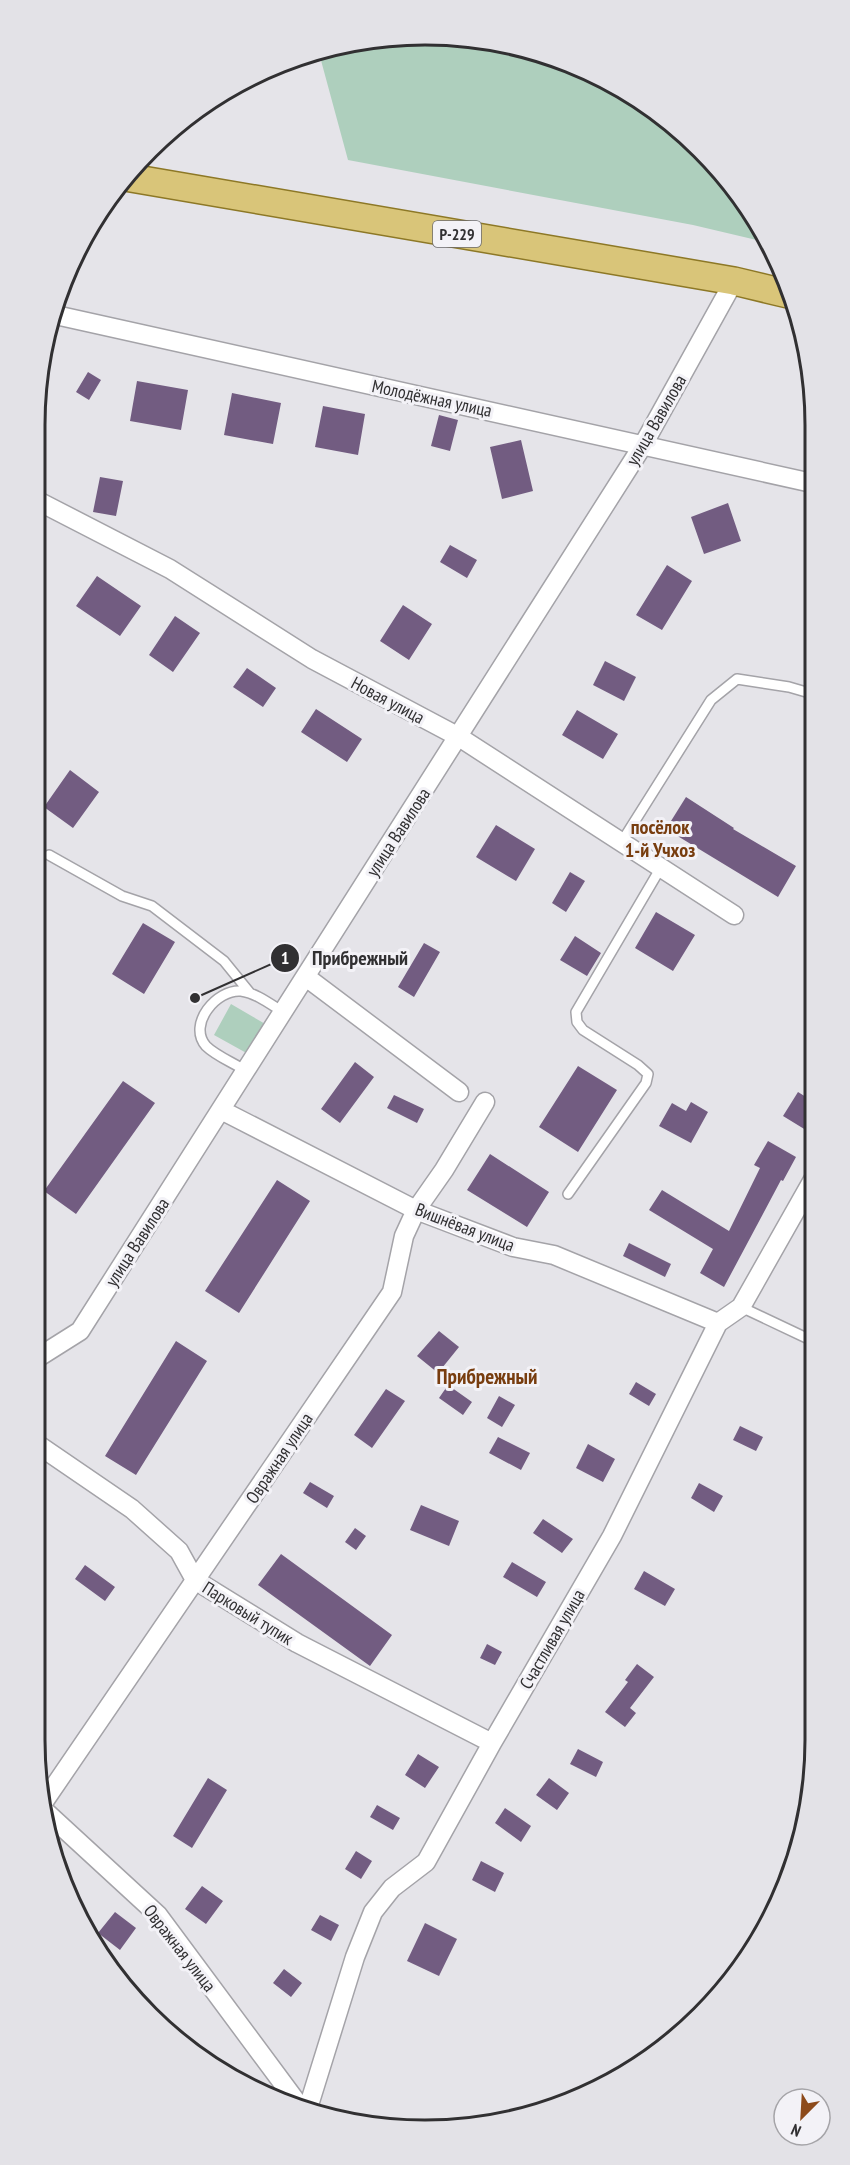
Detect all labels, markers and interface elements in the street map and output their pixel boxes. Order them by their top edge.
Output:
road number: Р-229 [433,221,481,247]
street label: улица Вавилова [621,370,691,470]
street label: Молодёжная улица [370,374,494,422]
street label: Новая улица [348,671,428,729]
street label: улица Вавилова [361,783,435,881]
district label: посёлок 1-й Учхоз [625,814,695,863]
callout: Прибрежный [270,939,420,977]
text: Прибрежный [312,945,408,971]
text: 1 [281,946,289,969]
street label: улица Вавилова [100,1193,174,1291]
street label: Вишнёвая улица [412,1198,518,1256]
district label: Прибрежный [437,1363,537,1390]
street label: Овражная улица [240,1408,318,1508]
street label: Парковый тупик [198,1576,298,1650]
street label: Счастливая улица [514,1585,590,1693]
street label: Овражная улица [139,1900,221,1996]
north arrow [772,2087,832,2147]
text: N [788,2120,804,2142]

